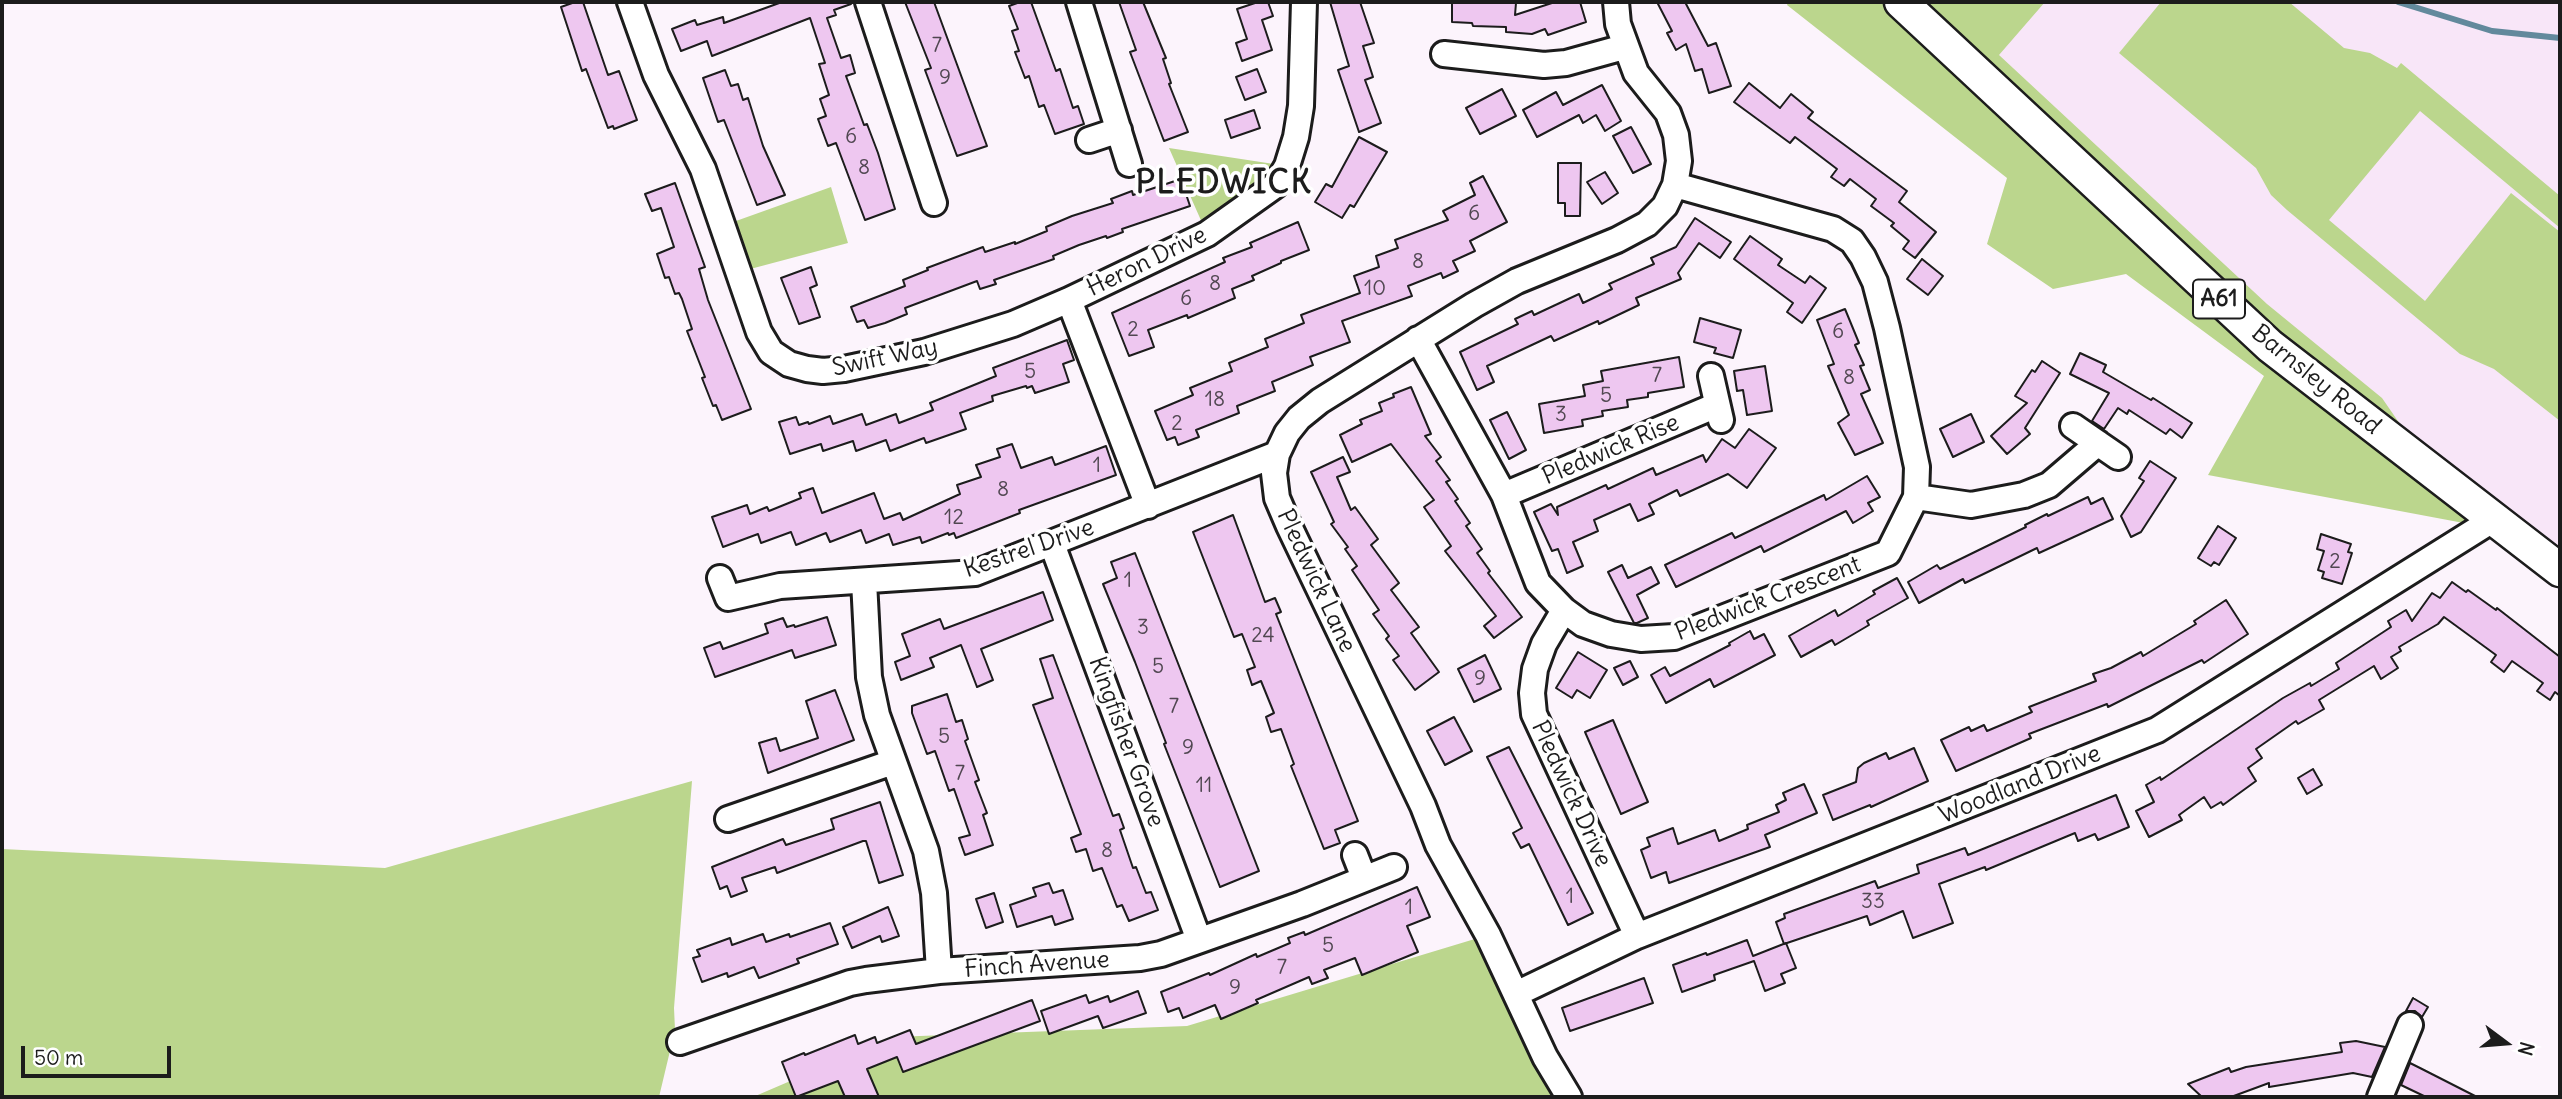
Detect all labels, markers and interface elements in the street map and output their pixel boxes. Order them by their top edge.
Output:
house number: 7 [932,33,942,59]
house number: 9 [939,65,951,91]
house number: 6 [845,124,857,150]
house number: 8 [858,155,870,181]
district label: PLEDWICK [1136,165,1312,203]
house number: 6 [1468,201,1480,227]
street label: Heron Drive [1083,221,1211,303]
house number: 8 [1412,249,1424,275]
house number: 8 [1209,271,1221,297]
house number: 10 [1364,276,1386,302]
road number: A61 [2193,280,2245,318]
house number: 6 [1180,286,1192,312]
house number: 2 [1127,317,1139,343]
house number: 6 [1832,319,1844,345]
street label: Barnsley Road [2246,319,2386,441]
street label: Swift Way [830,333,940,383]
house number: 5 [1024,359,1036,385]
house number: 7 [1652,363,1662,389]
house number: 8 [1843,365,1855,391]
house number: 5 [1600,383,1612,409]
house number: 18 [1205,387,1225,413]
house number: 3 [1555,402,1567,428]
street label: Pledwick Rise [1538,408,1684,492]
house number: 2 [1171,411,1183,437]
house number: 1 [1093,453,1101,479]
house number: 8 [997,477,1009,503]
house number: 12 [944,505,964,531]
street label: Pledwick Lane [1270,505,1362,657]
street label: Kestrel Drive [960,513,1098,585]
house number: 2 [2329,549,2341,575]
street label: Pledwick Crescent [1671,550,1865,648]
house number: 1 [1124,568,1132,594]
house number: 3 [1137,615,1149,641]
house number: 24 [1251,623,1275,649]
street label: Kingfisher Grove [1082,653,1170,831]
house number: 5 [1152,654,1164,680]
house number: 9 [1474,666,1486,692]
house number: 7 [1169,694,1179,720]
street label: Pledwick Drive [1525,716,1617,872]
house number: 5 [938,724,950,750]
house number: 9 [1182,735,1194,761]
street label: Woodland Drive [1935,740,2105,830]
house number: 7 [955,761,965,787]
house number: 11 [1196,773,1212,799]
house number: 8 [1101,838,1113,864]
house number: 1 [1566,884,1574,910]
house number: 33 [1861,889,1885,915]
house number: 1 [1405,895,1413,921]
house number: 5 [1322,933,1334,959]
street label: Finch Avenue [964,946,1110,984]
house number: 7 [1277,955,1287,981]
house number: 9 [1229,975,1241,1001]
north arrow [2471,1008,2541,1078]
scale bar [24,1032,175,1076]
text: N [2513,1039,2540,1058]
text: 50 m [34,1044,83,1071]

